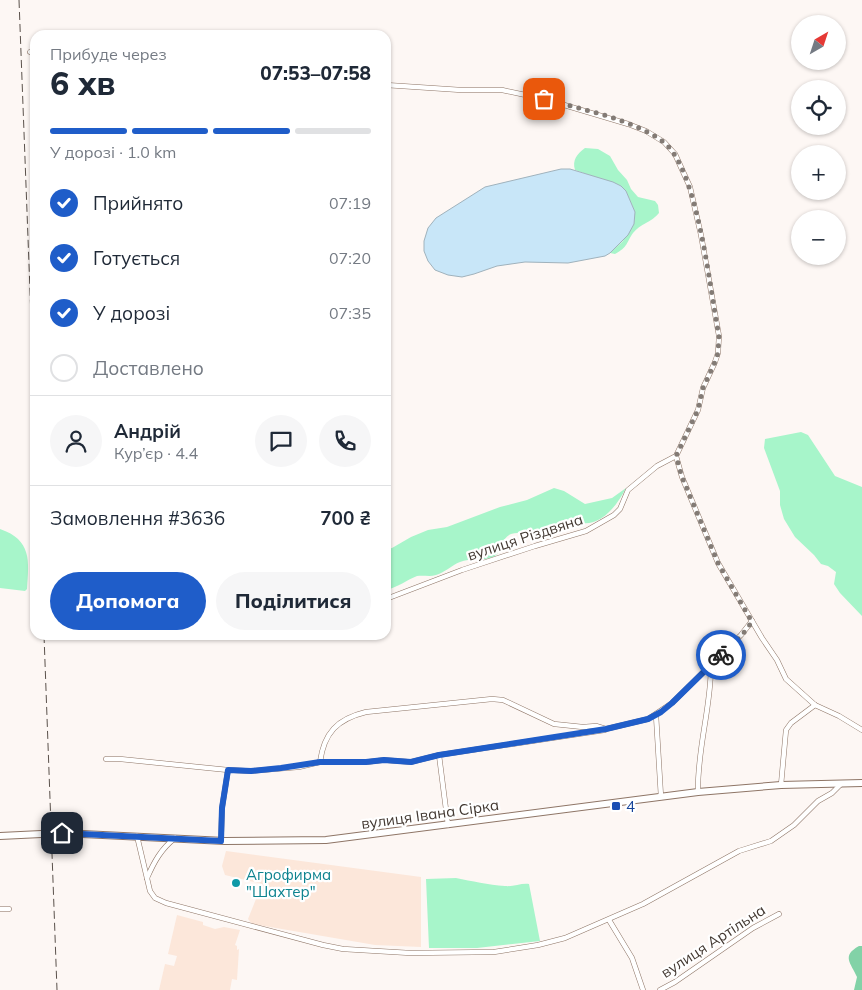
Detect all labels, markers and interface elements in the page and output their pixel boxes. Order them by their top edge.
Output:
north arrow [791,15,846,70]
map controls [791,15,846,265]
text: Прибуде через [50,44,167,64]
text: 07:53–07:58 [260,61,371,85]
text: 6 хв [50,63,115,103]
pin [523,78,565,120]
button: locate [791,80,846,135]
icon: bag [530,85,558,113]
text: У дорозі · 1.0 km [50,142,176,162]
button: + [791,145,846,200]
icon: check [50,189,78,217]
text: Прийнято [93,191,183,215]
text: 07:19 [329,193,371,213]
button: − [791,210,846,265]
icon: check [50,244,78,272]
text: Готується [93,246,180,270]
text: 07:20 [329,248,371,268]
icon: check [50,299,78,327]
text: У дорозі [93,301,170,325]
text: 07:35 [329,303,371,323]
text: Доставлено [93,356,204,380]
button: person [50,415,102,467]
button: chat [255,415,307,467]
button: phone [319,415,371,467]
text: Андрій [114,419,181,443]
text: Кур’єр · 4.4 [114,443,198,463]
text: Замовлення #3636 [50,506,225,530]
text: 700 ₴ [320,506,371,530]
street label: вулиця Різдвяна [465,509,585,565]
button: Допомога [50,572,206,630]
button: Поділитися [216,572,371,630]
courier [696,630,746,680]
icon: bike [707,641,735,669]
street label: вулиця Івана Сірка [360,795,500,833]
place label: 4 [626,797,635,816]
marker: 4 [610,800,622,812]
pin [41,812,83,854]
icon: home [48,819,76,847]
place label: Агрофирма "Шахтер" [246,865,331,901]
marker: Агрофирма "Шахтер" [230,877,242,889]
street label: вулиця Артільна [657,900,769,982]

